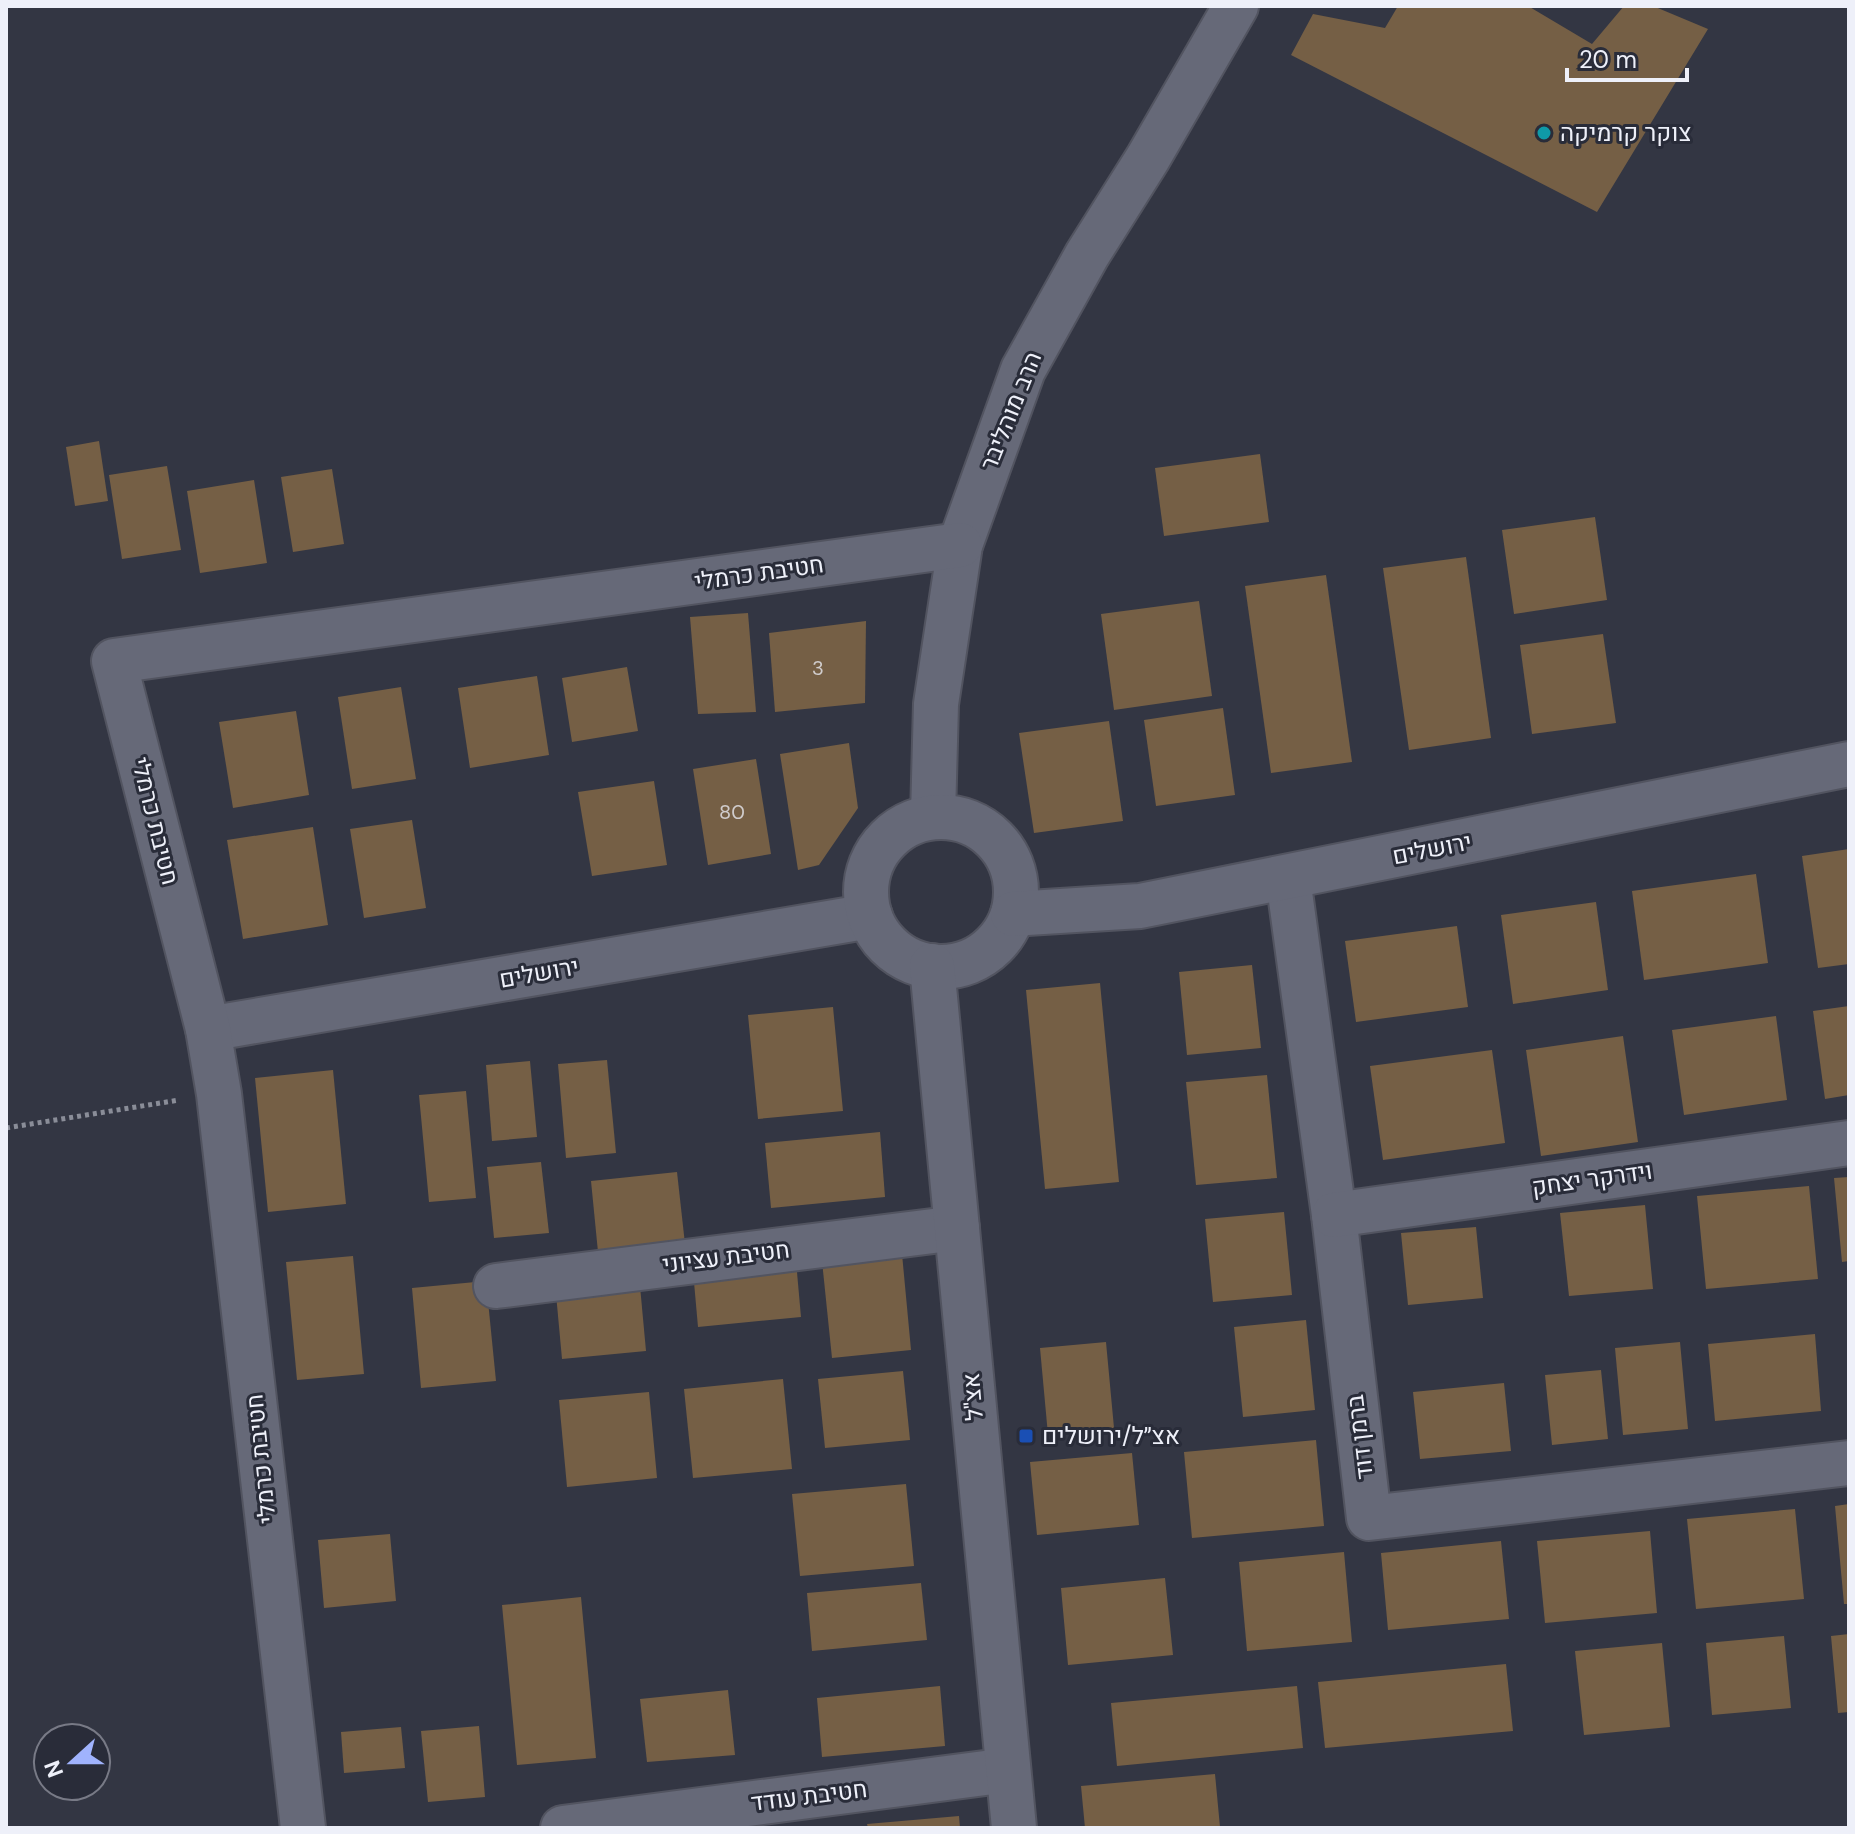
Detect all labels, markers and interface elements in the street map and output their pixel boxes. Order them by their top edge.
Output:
scale bar [1567,32,1687,82]
text: 20 m [1579,44,1637,75]
place label: צוקר קרמיקה [1560,117,1691,148]
marker: צוקר קרמיקה [1535,124,1553,142]
street label: הרב מוהליבר [973,347,1048,475]
street label: חטיבת כרמלי [692,548,826,597]
house number: 3 [812,655,824,681]
street label: חטיבת כרמלי [125,754,186,888]
house number: 80 [719,799,745,825]
street label: ירושלים [1390,826,1474,871]
street label: ירושלים [497,950,581,995]
street label: וידרקר יצחק [1530,1155,1654,1202]
street label: חטיבת עציוני [661,1233,791,1280]
street label: אצ"ל [955,1372,990,1422]
street label: חטיבת כרמלי [238,1393,283,1525]
street label: ברמן דוד [1339,1393,1380,1481]
place label: אצ״ל/ירושלים [1042,1420,1180,1451]
marker: אצ״ל/ירושלים [1017,1427,1035,1445]
north arrow [32,1722,112,1802]
text: N [37,1756,70,1782]
street label: חטיבת עודד [749,1773,869,1818]

